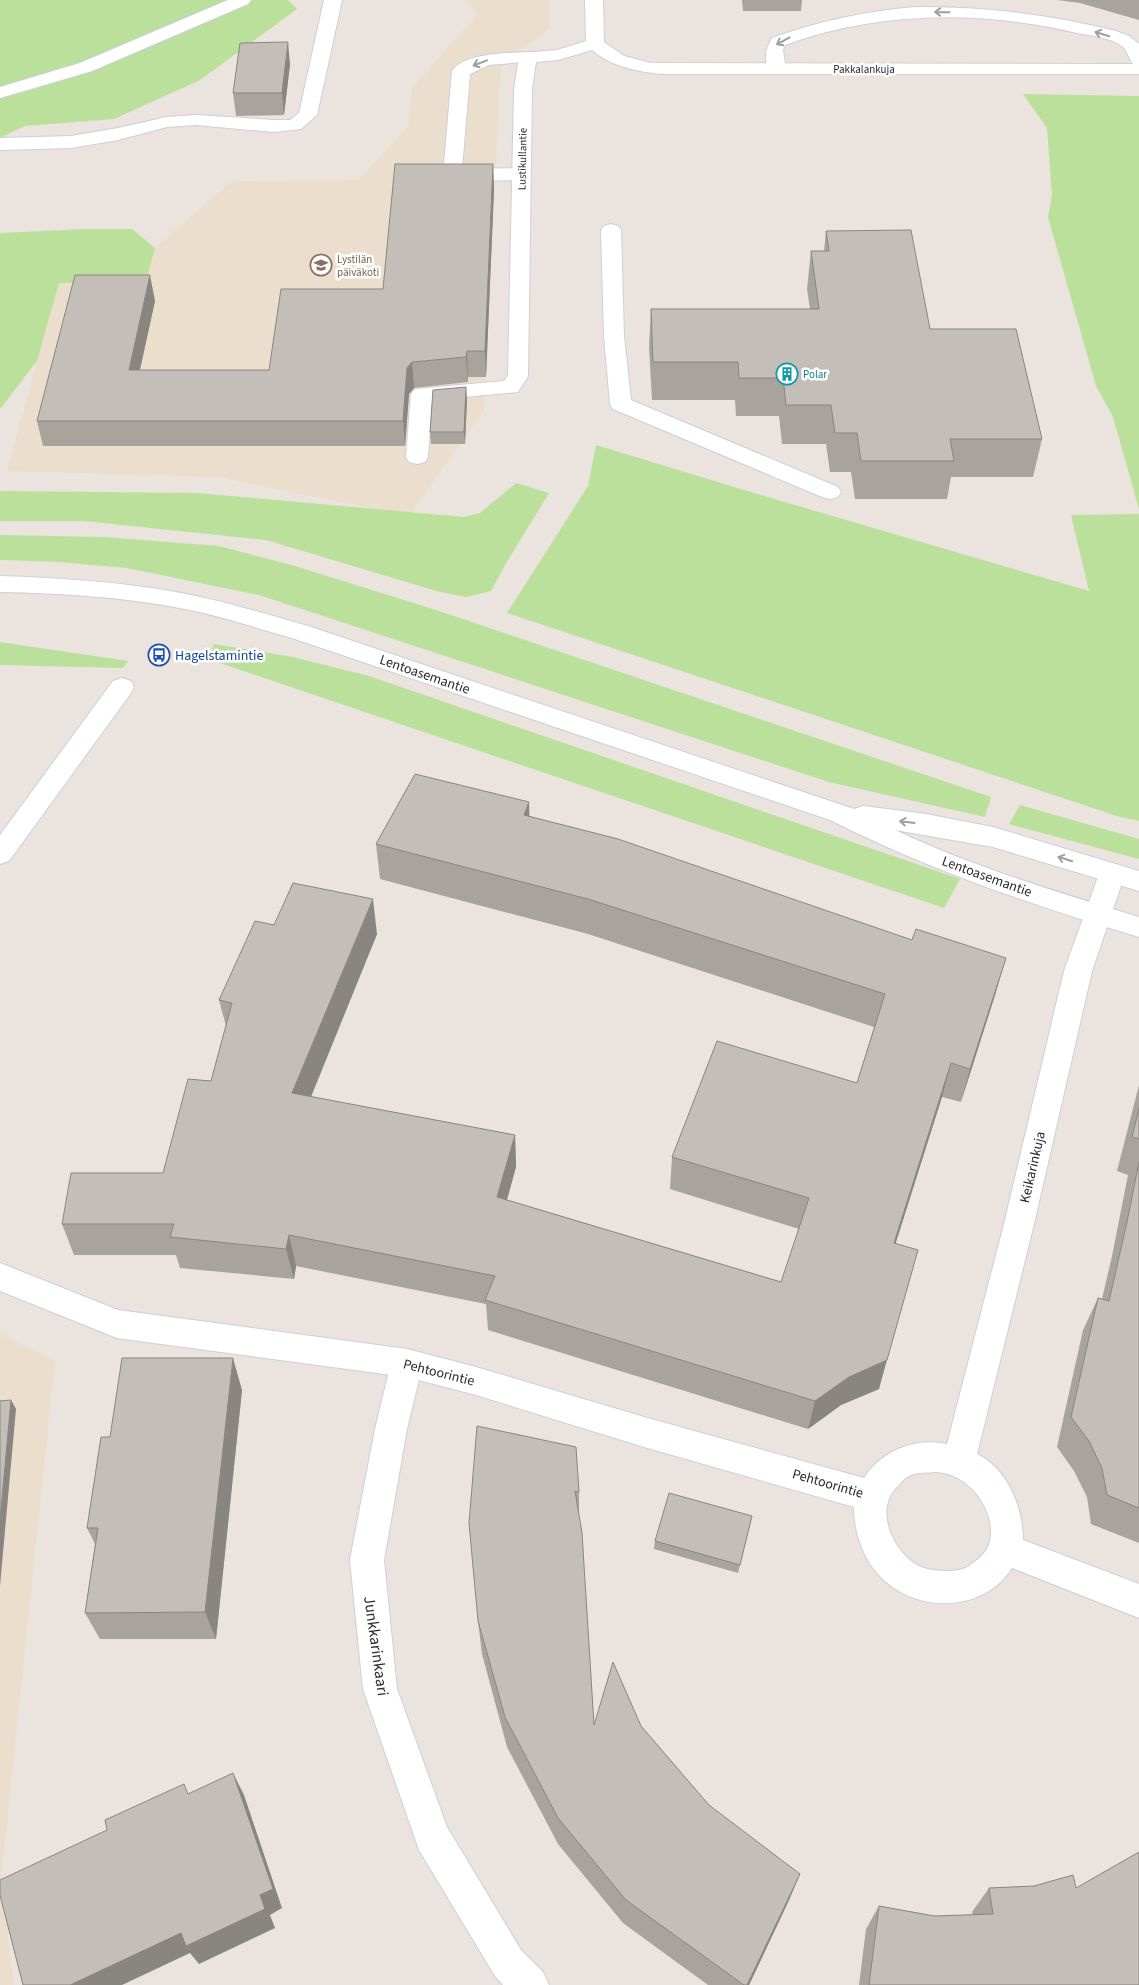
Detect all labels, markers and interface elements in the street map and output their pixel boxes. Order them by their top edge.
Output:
one-way arrow [934,7,950,17]
one-way arrow [1094,28,1110,38]
one-way arrow [776,36,791,46]
one-way arrow [473,59,488,68]
street label: Pakkalankuja [833,62,895,77]
street label: Lustikullantie [514,127,531,190]
place label: Lystilän päiväkoti [337,252,379,280]
school or university icon: Lystilän päiväkoti [309,253,333,277]
building icon: Polar [775,362,799,386]
place label: Polar [803,367,827,382]
bus stop icon: Hagelstamintie [147,643,171,667]
place label: Hagelstamintie [175,646,264,666]
street label: Lentoasemantie [377,650,473,700]
one-way arrow [900,817,916,827]
street label: Lentoasemantie [939,851,1035,903]
one-way arrow [1057,854,1073,864]
street label: Keikarinkuja [1015,1129,1051,1205]
street label: Pehtoorintie [401,1354,477,1392]
street label: Pehtoorintie [790,1464,866,1504]
street label: Junkkarinkaari [358,1595,394,1697]

